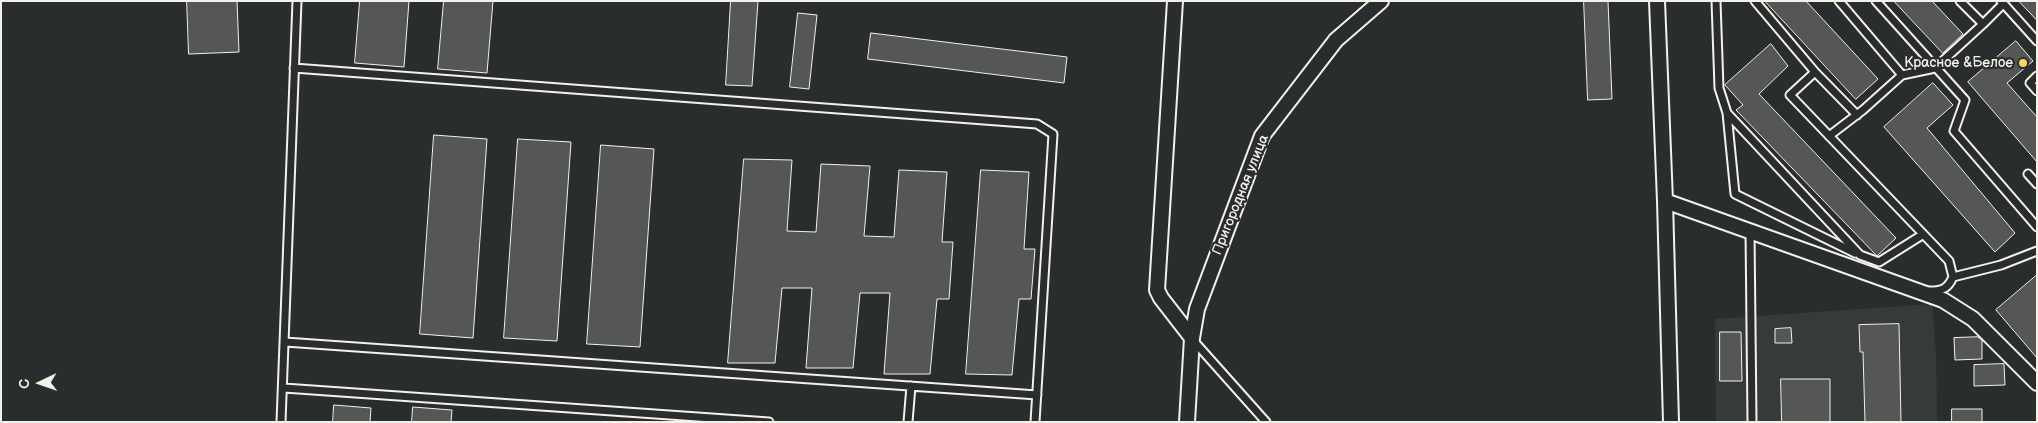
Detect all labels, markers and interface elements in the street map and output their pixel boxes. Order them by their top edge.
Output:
place label: Красное &Белое [1904,55,2013,71]
marker: Красное &Белое [2017,57,2029,69]
street label: Пригородная улица [1209,132,1273,258]
north arrow [15,358,65,408]
text: С [16,379,33,389]

